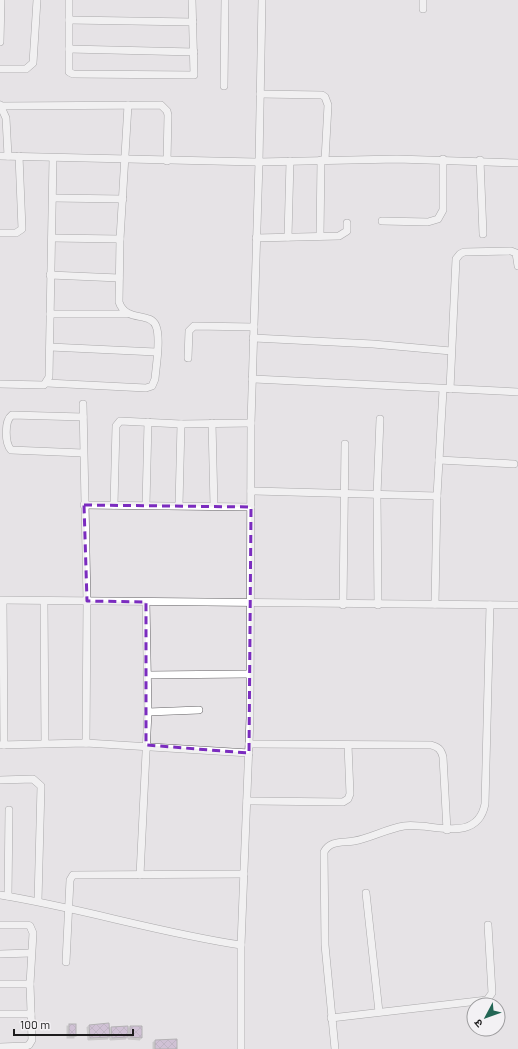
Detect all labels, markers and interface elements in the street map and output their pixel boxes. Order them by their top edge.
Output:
north arrow [466,997,506,1037]
scale bar [14,1011,133,1037]
text: 100 m [20,1017,50,1031]
text: उ [471,1017,485,1031]

